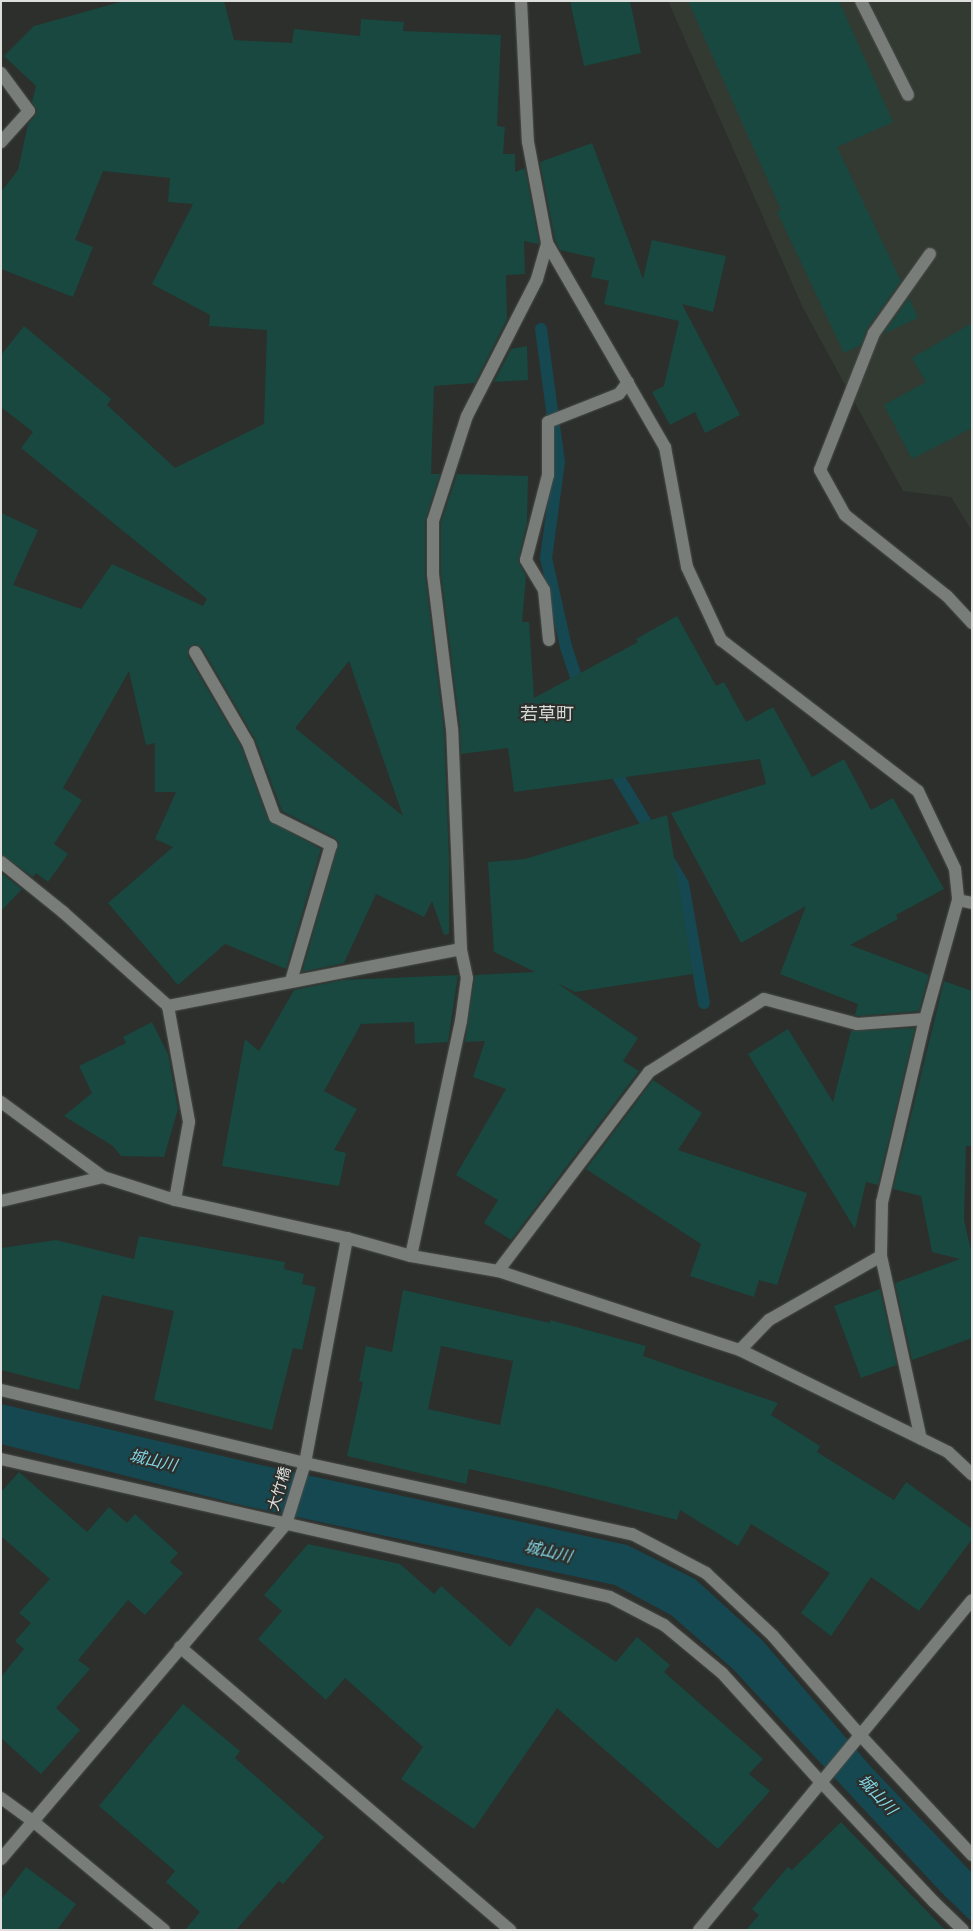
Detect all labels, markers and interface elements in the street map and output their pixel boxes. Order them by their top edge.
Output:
district label: 若草町 [520,704,574,726]
water label: 城山川 [127,1446,179,1476]
street label: 大竹橋 [265,1465,295,1513]
water label: 城山川 [522,1537,574,1567]
water label: 城山川 [854,1771,900,1819]

